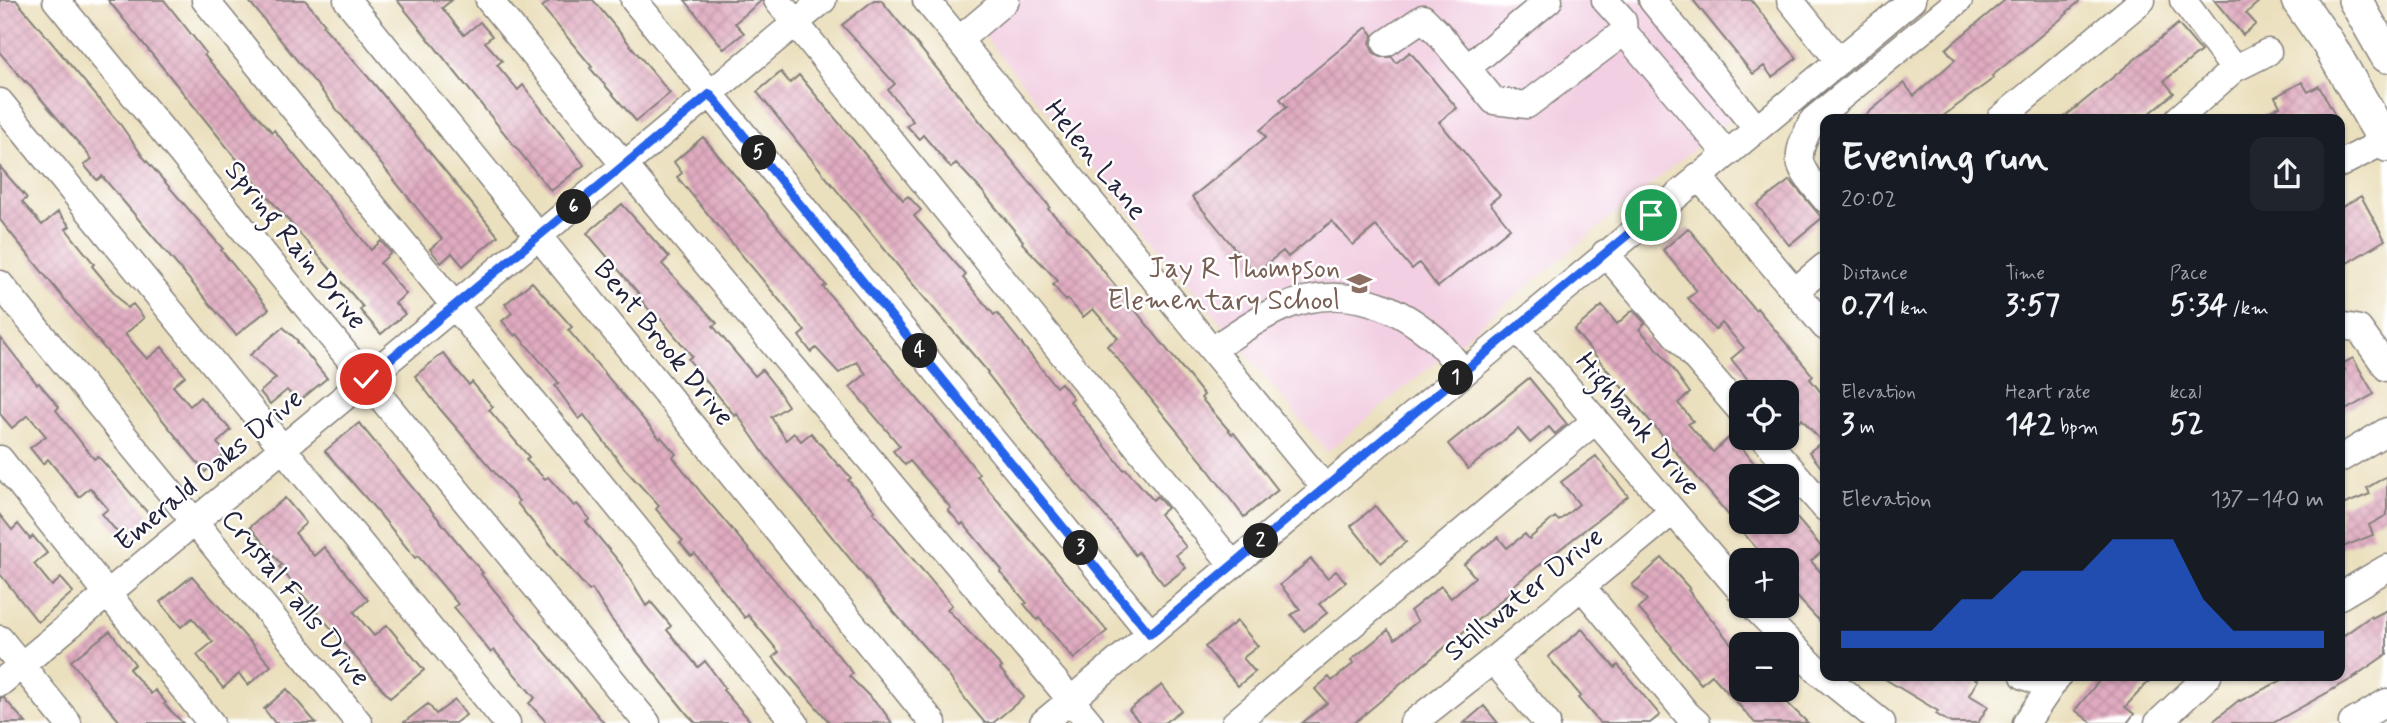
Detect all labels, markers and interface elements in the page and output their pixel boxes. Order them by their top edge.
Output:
street label: Helen Lane [1035,93,1155,228]
text: Evening run [1841,134,2048,183]
pin: 5 [742,136,776,170]
button: share [2250,137,2324,211]
text: 5 [753,140,764,165]
street label: Spring Rain Drive [213,153,375,340]
pin [1621,185,1681,245]
text: 20:02 [1841,185,1897,215]
pin: 6 [556,190,592,224]
text: 6 [569,194,578,219]
icon: arrive [1632,196,1670,234]
place label: Jay R Thompson Elementary School [1107,251,1340,320]
street label: Bent Brook Drive [584,252,742,435]
text: Distance [1841,261,1908,286]
text: Time [2005,261,2045,286]
text: Pace [2170,261,2207,286]
school or university icon: Jay R Thompson Elementary School [1346,269,1374,297]
text: 0.71 [1841,286,1895,325]
text: 3:57 [2005,286,2060,325]
text: 5:34 [2170,286,2227,325]
text: km [1895,296,1928,321]
text: /km [2227,296,2269,321]
pin: 4 [902,334,937,368]
text: 4 [914,338,925,363]
street label: Highbank Drive [1564,345,1708,506]
pin [336,349,396,409]
icon: check [347,360,385,398]
pin: 1 [1438,360,1474,396]
text: 1 [1451,365,1460,390]
map controls [1729,380,1799,702]
button: locate [1729,380,1799,450]
text: Elevation [1841,380,1916,405]
text: Heart rate [2005,380,2091,405]
text: kcal [2170,380,2202,405]
street label: Emerald Oaks Drive [107,381,312,561]
text: 3 [1841,405,1855,444]
text: 142 [2005,405,2055,444]
text: 52 [2170,405,2204,444]
text: m [1855,415,1875,440]
text: bpm [2055,415,2098,440]
button: layers [1729,464,1799,534]
text: Elevation [1841,485,1932,515]
text: 137–140 m [2211,485,2324,515]
street label: Crystal Falls Drive [212,502,378,695]
street label: Stillwater Drive [1437,519,1612,671]
pin: 2 [1244,524,1278,558]
text: 2 [1256,528,1265,553]
pin: 3 [1064,530,1098,566]
text: 3 [1076,535,1085,560]
button: + [1729,548,1799,618]
button: − [1729,632,1799,702]

